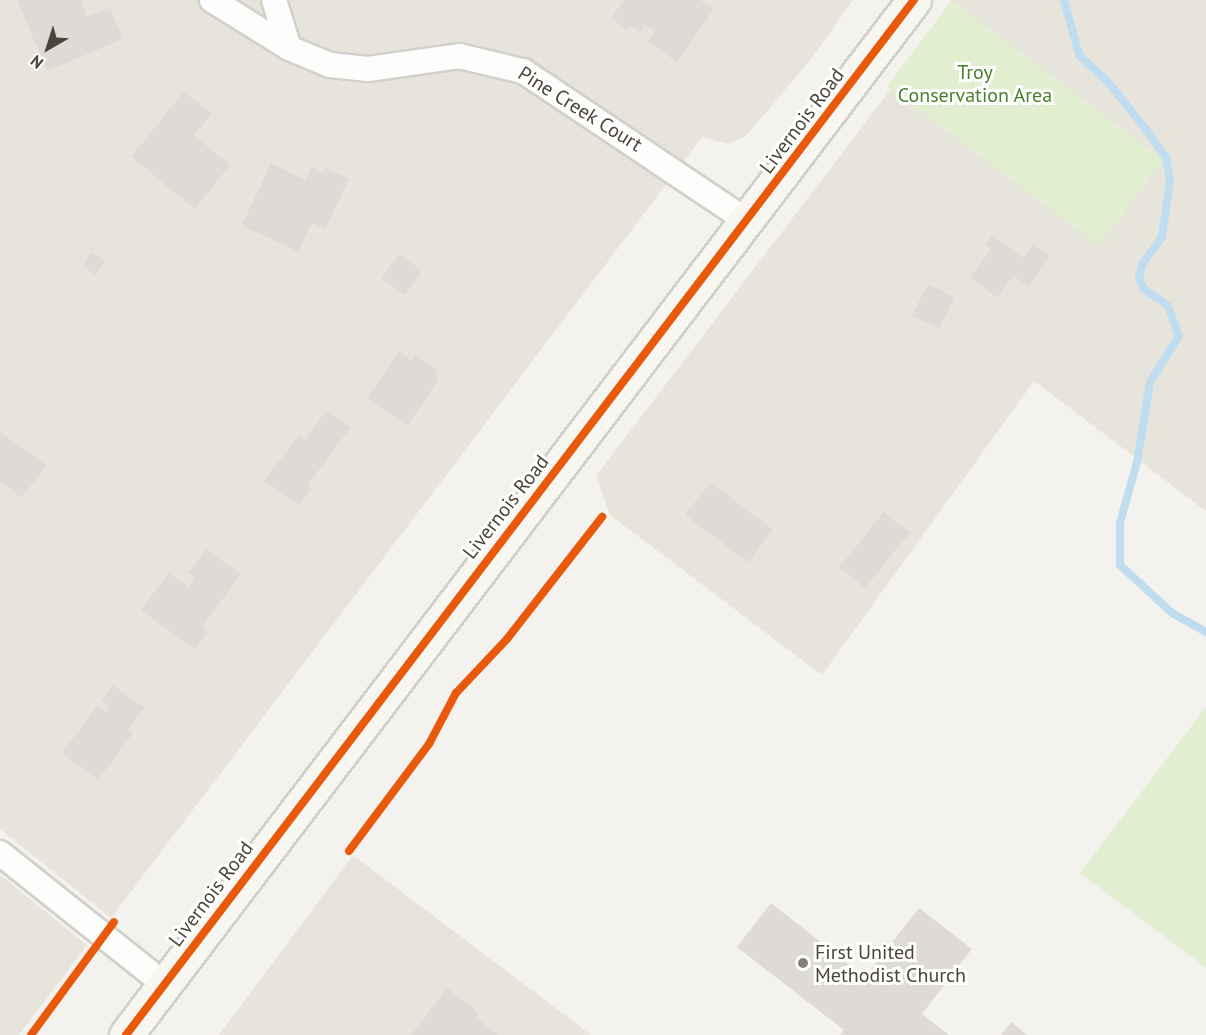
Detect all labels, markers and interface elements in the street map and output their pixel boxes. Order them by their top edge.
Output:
north arrow [18,18,78,78]
text: N [26,51,47,73]
street label: Pine Creek Court [513,61,647,157]
park label: Troy Conservation Area [897,61,1053,108]
street label: Livernois Road [755,64,849,178]
street label: Livernois Road [458,450,554,564]
street label: Livernois Road [164,837,258,951]
place label: First United Methodist Church [815,940,966,987]
marker: First United Methodist Church [796,956,810,970]

